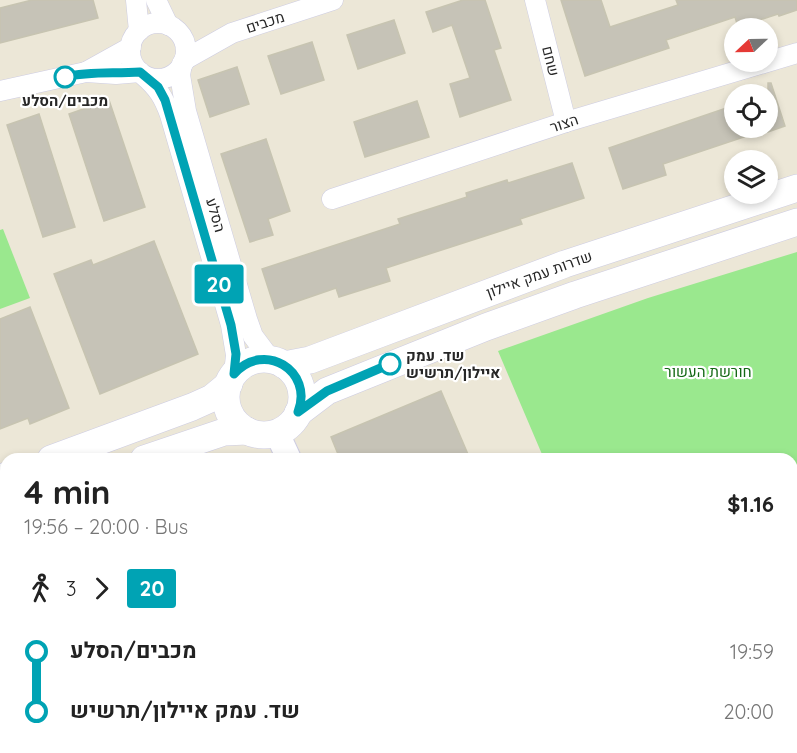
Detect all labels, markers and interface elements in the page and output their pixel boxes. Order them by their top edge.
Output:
street label: מכבים [243,7,287,37]
north arrow [724,18,778,72]
map controls [724,18,778,204]
street label: שחם [538,44,564,78]
marker: מכבים/הסלע [54,66,76,88]
button: locate [724,84,778,138]
place label: מכבים/הסלע [22,91,108,110]
street label: הצור [547,110,581,136]
button: layers [724,150,778,204]
street label: הסלע [202,196,230,234]
street label: שדרות עמק איילון [483,246,595,302]
line badge: 20 [192,264,246,304]
text: 20 [207,271,231,297]
place label: שד. עמק איילון/תרשיש [406,346,500,382]
marker: שד. עמק איילון/תרשיש [379,353,401,375]
park label: חורשת העשור [664,362,752,381]
text: 4 min [24,471,111,512]
text: $1.16 [727,490,774,518]
text: 19:56 – 20:00 · Bus [24,514,188,539]
icon: walk [24,572,57,605]
icon: forward [85,572,118,605]
text: 20 [139,575,164,601]
text: 3 [66,576,76,601]
text: מכבים/הסלע [70,636,197,664]
text: 19:59 [730,639,774,664]
text: שד. עמק איילון/תרשיש [70,696,300,724]
text: 20:00 [723,699,774,724]

